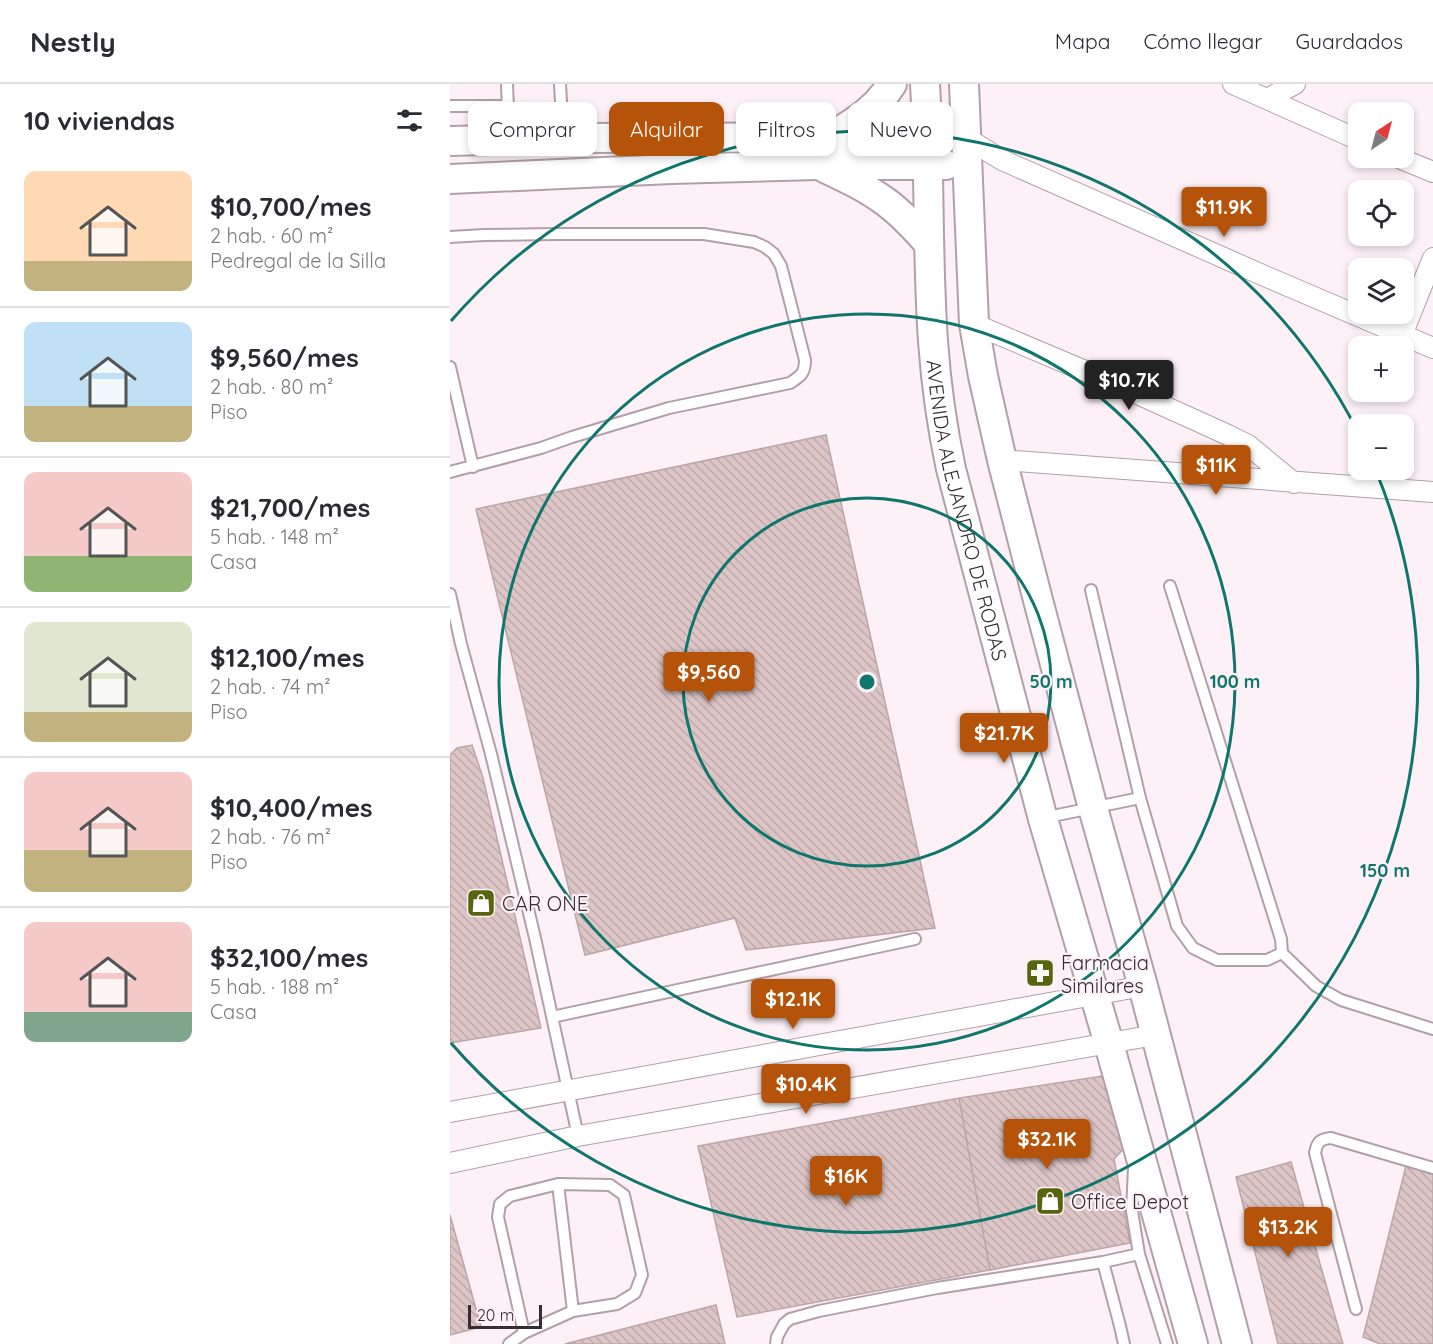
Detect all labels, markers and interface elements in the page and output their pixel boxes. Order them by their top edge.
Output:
text: Nestly [30,24,116,59]
text: Mapa [1055,28,1110,54]
text: Cómo llegar [1143,28,1262,54]
text: Guardados [1295,28,1403,54]
chip: Comprar [468,102,597,156]
chip: Alquilar [609,102,724,156]
chip: Filtros [736,102,836,156]
chip: Nuevo [848,102,953,156]
north arrow [1348,102,1414,168]
map controls [1348,102,1414,480]
text: 10 viviendas [24,104,175,137]
icon: filters [393,104,426,137]
button: locate [1348,180,1414,246]
pin: $11.9K [1175,187,1273,238]
text: $10,700/mes [210,190,372,223]
text: $11.9K [1196,194,1252,219]
icon: home [72,195,144,267]
text: 2 hab. · 60 m² [210,223,333,248]
text: Pedregal de la Silla [210,248,386,273]
button: layers [1348,258,1414,324]
button: + [1348,336,1414,402]
text: $9,560/mes [210,341,359,374]
icon: home [72,346,144,418]
street label: AVENIDA ALEJANDRO DE RODAS [922,359,1013,663]
pin: $10.7K [1080,360,1178,411]
text: $10.7K [1098,367,1160,392]
text: 2 hab. · 80 m² [210,374,333,399]
text: Piso [210,399,248,424]
button: − [1348,414,1414,480]
pin: $11K [1180,445,1252,496]
text: $11K [1196,452,1236,477]
text: $21,700/mes [210,491,370,524]
icon: home [72,496,144,568]
text: 5 hab. · 148 m² [210,524,339,549]
text: Casa [210,549,257,574]
text: $12,100/mes [210,641,364,674]
icon: home [72,646,144,718]
pin: $9,560 [660,652,758,703]
text: $9,560 [677,659,741,684]
text: 50 m [1029,670,1073,693]
text: 100 m [1210,670,1260,693]
centre of rings [857,672,877,692]
text: 2 hab. · 74 m² [210,674,331,699]
text: Piso [210,699,248,724]
pin: $21.7K [955,713,1053,764]
text: $21.7K [974,720,1034,745]
text: $10,400/mes [210,791,373,824]
icon: home [72,796,144,868]
text: 2 hab. · 76 m² [210,824,331,849]
text: Piso [210,849,248,874]
text: 150 m [1360,859,1410,882]
shop icon: CAR ONE [465,887,497,919]
place label: CAR ONE [502,891,588,916]
text: $32,100/mes [210,941,368,974]
icon: home [72,946,144,1018]
place label: Farmacia Similares [1061,950,1149,998]
pharmacy icon: Farmacia Similares [1024,957,1056,989]
text: 5 hab. · 188 m² [210,974,339,999]
pin: $12.1K [744,979,842,1030]
text: $12.1K [765,986,821,1011]
text: Casa [210,999,257,1024]
pin: $10.4K [757,1064,855,1115]
text: $10.4K [775,1071,837,1096]
pin: $32.1K [998,1119,1096,1170]
text: $32.1K [1018,1126,1076,1151]
pin: $16K [810,1156,882,1207]
text: $16K [824,1163,868,1188]
shop icon: Office Depot [1034,1185,1066,1217]
place label: Office Depot [1071,1189,1189,1214]
pin: $13.2K [1239,1207,1337,1258]
text: $13.2K [1258,1214,1318,1239]
scale bar [468,1302,542,1330]
text: 20 m [477,1305,514,1325]

